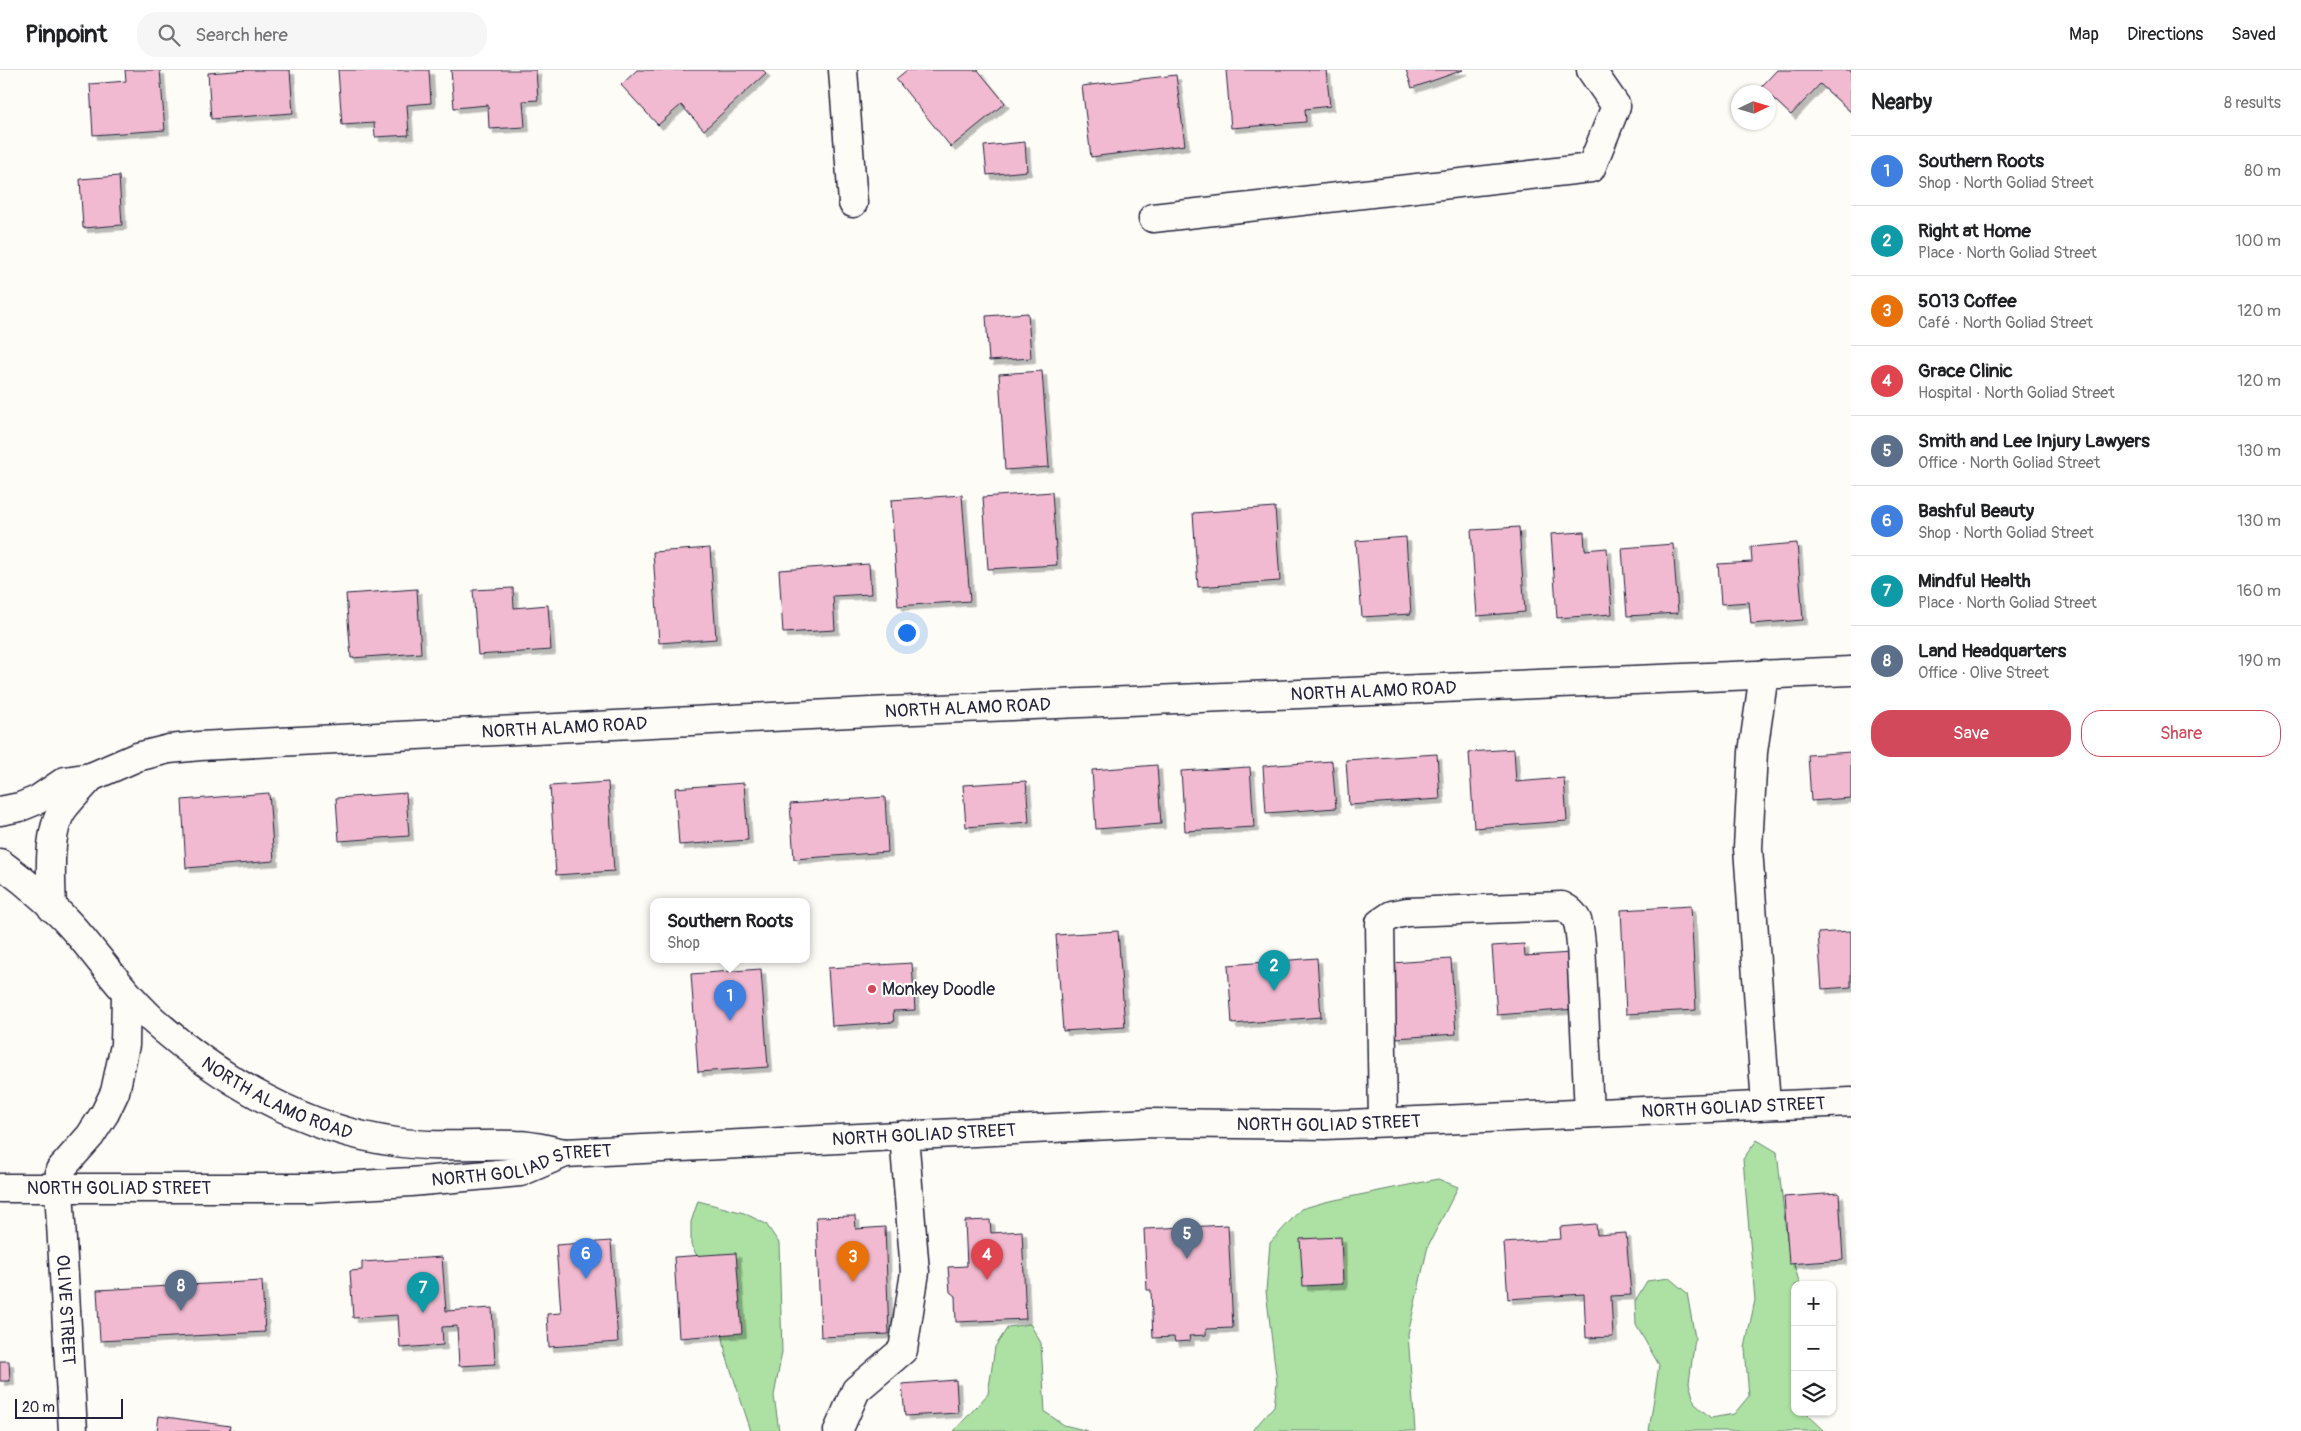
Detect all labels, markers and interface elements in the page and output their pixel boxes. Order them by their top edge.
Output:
search box [137,12,487,57]
text: Pinpoint [25,20,107,49]
icon: search [155,21,183,49]
text: Search here [195,23,288,47]
text: Map [2069,23,2099,46]
text: Directions [2127,23,2203,46]
text: Saved [2231,23,2276,46]
north arrow [1731,85,1776,130]
text: Nearby [1871,89,1932,116]
text: 8 results [2224,93,2281,113]
text: Southern Roots [1918,149,2044,173]
text: 1 [1884,161,1890,181]
text: 80 m [2244,161,2281,181]
text: Shop · North Goliad Street [1918,173,2094,193]
text: Right at Home [1918,219,2031,243]
text: 2 [1883,231,1891,251]
text: 100 m [2235,231,2281,251]
text: Place · North Goliad Street [1918,243,2097,263]
text: 5013 Coffee [1918,289,2017,313]
text: 3 [1883,301,1891,321]
text: 120 m [2237,301,2281,321]
text: Café · North Goliad Street [1918,313,2093,333]
text: Grace Clinic [1918,359,2013,383]
text: 4 [1882,371,1892,391]
text: 120 m [2237,371,2281,391]
text: Hospital · North Goliad Street [1918,383,2115,403]
text: Smith and Lee Injury Lawyers [1918,429,2150,453]
text: 5 [1883,441,1891,461]
text: 130 m [2237,441,2281,461]
text: Office · North Goliad Street [1918,453,2100,473]
text: Bashful Beauty [1918,499,2034,523]
text: 6 [1882,511,1892,531]
text: 130 m [2237,511,2281,531]
text: Shop · North Goliad Street [1918,523,2094,543]
text: Mindful Health [1918,569,2031,593]
text: 7 [1883,581,1891,601]
text: 160 m [2237,581,2281,601]
text: Place · North Goliad Street [1918,593,2097,613]
your location [894,620,920,646]
text: Land Headquarters [1918,639,2066,663]
text: 8 [1883,651,1891,671]
text: 190 m [2238,651,2281,671]
text: Office · Olive Street [1918,663,2049,683]
street label: NORTH ALAMO ROAD [1290,676,1457,706]
street label: NORTH ALAMO ROAD [884,693,1051,723]
button: Save [1871,710,2071,757]
button: Share [2081,710,2281,757]
street label: NORTH ALAMO ROAD [481,712,648,744]
popup [650,898,810,963]
text: Southern Roots [667,909,793,933]
text: Shop [667,933,700,953]
pin: 2 [1258,950,1290,991]
place label: Monkey Doodle [882,978,995,1001]
pin: 1 [714,980,746,1021]
marker: Monkey Doodle [866,983,878,995]
street label: NORTH ALAMO ROAD [197,1052,355,1145]
street label: NORTH GOLIAD STREET [1641,1092,1826,1123]
street label: NORTH GOLIAD STREET [1236,1110,1421,1137]
street label: NORTH GOLIAD STREET [831,1119,1017,1151]
street label: NORTH GOLIAD STREET [430,1140,612,1192]
street label: NORTH GOLIAD STREET [27,1177,211,1200]
pin: 5 [1171,1218,1203,1259]
pin: 6 [570,1238,602,1279]
pin: 4 [971,1239,1003,1280]
pin: 3 [837,1241,869,1282]
street label: OLIVE STREET [51,1254,80,1366]
pin: 8 [165,1270,197,1311]
pin: 7 [407,1272,439,1313]
map controls [1791,1281,1836,1416]
button: + [1791,1281,1836,1326]
button: − [1791,1326,1836,1371]
button: layers [1791,1371,1836,1416]
scale bar [15,1396,122,1419]
text: 20 m [22,1399,55,1416]

